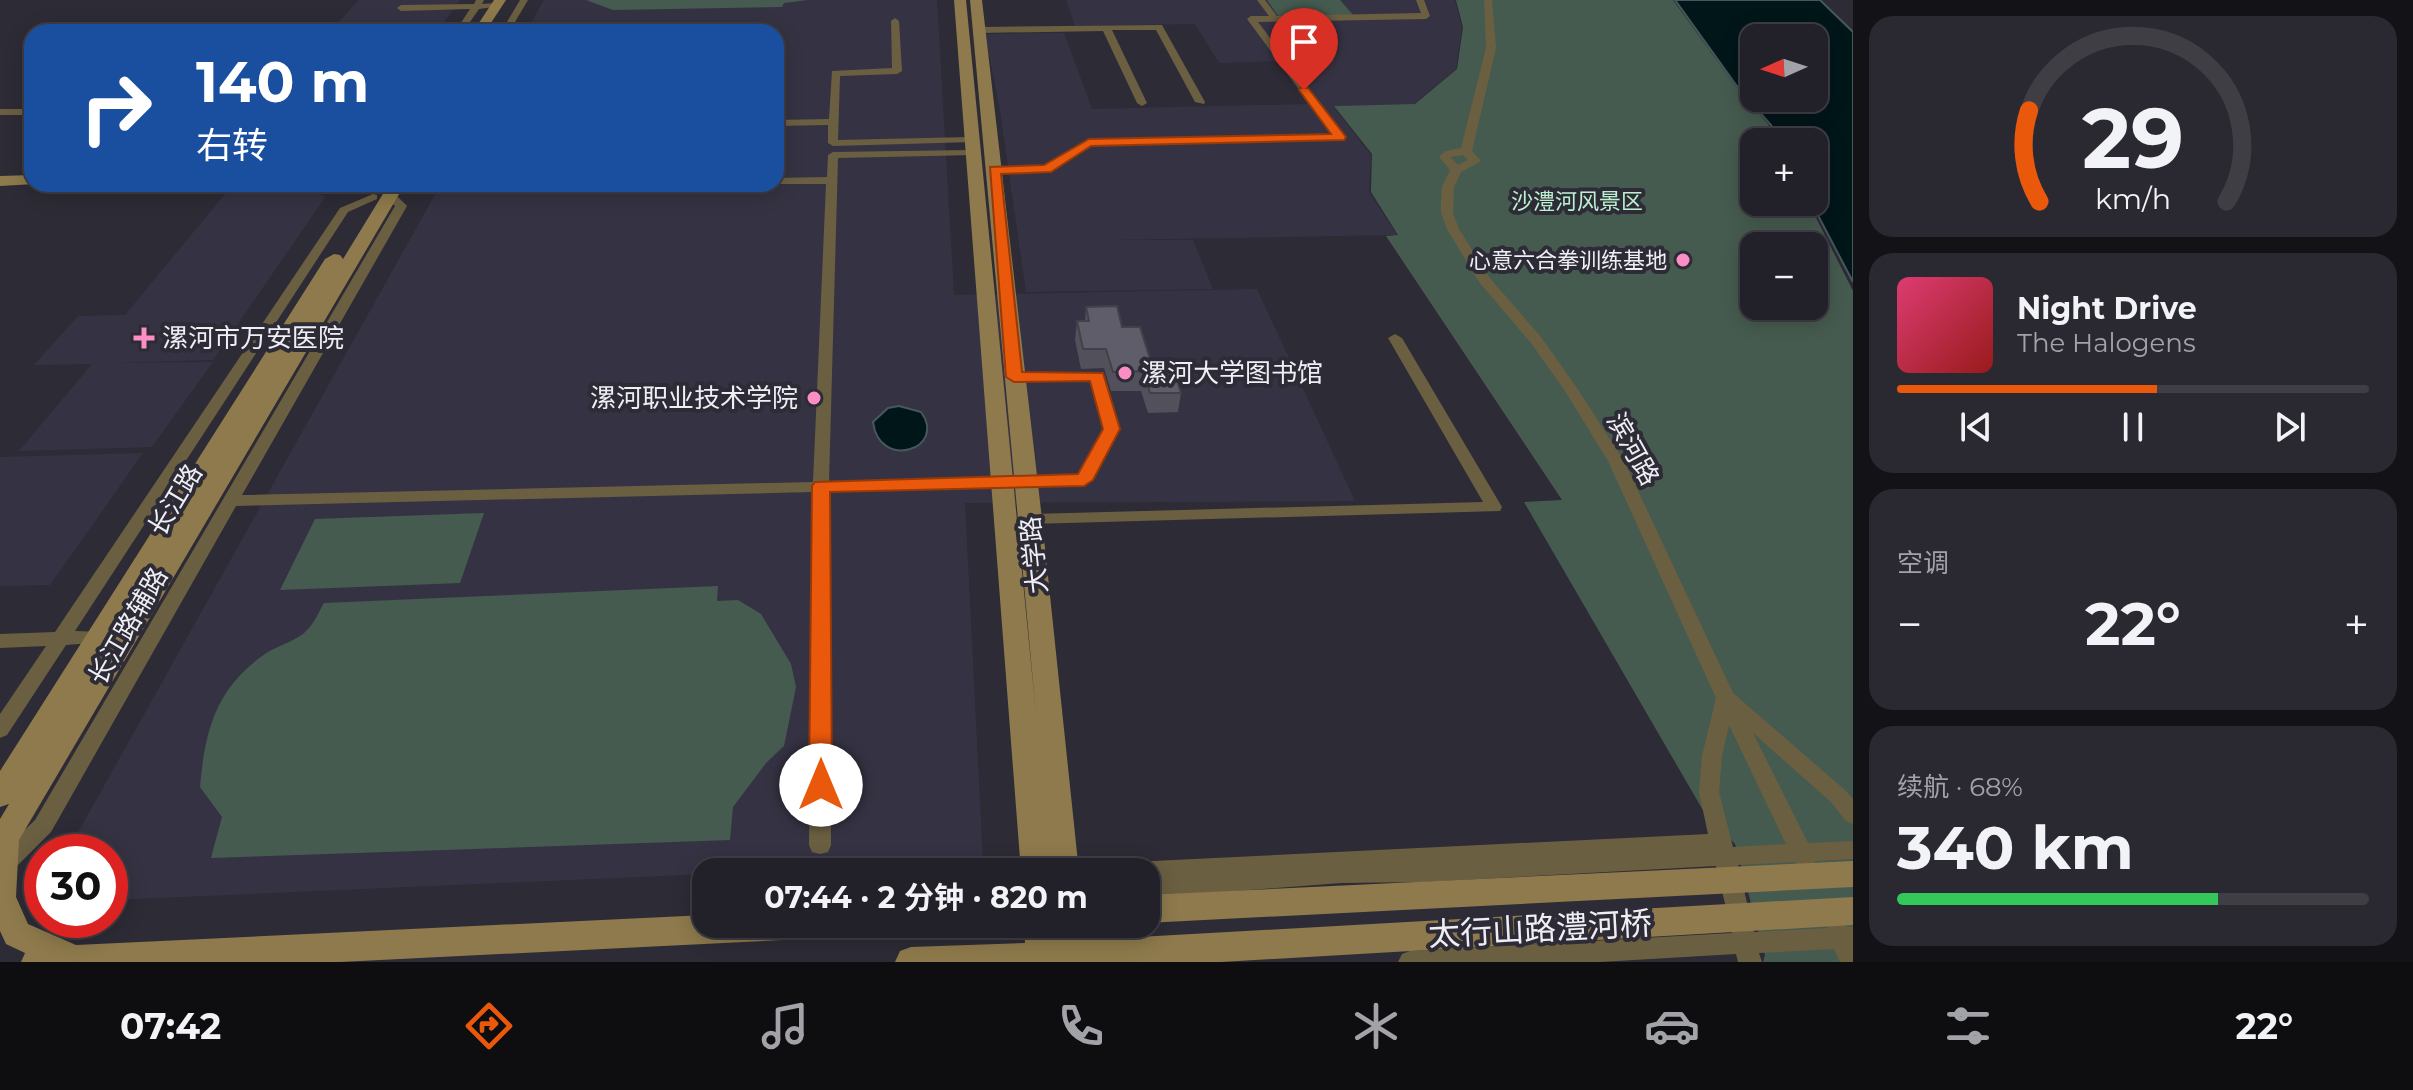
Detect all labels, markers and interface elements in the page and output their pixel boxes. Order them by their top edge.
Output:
pin [1270,8,1338,90]
icon: arrive [1282,20,1326,64]
north arrow [1740,24,1828,112]
map controls [1740,24,1828,320]
text: 140 m [196,48,369,116]
icon: right [64,56,168,160]
text: 29 [2082,87,2184,189]
text: 右转 [196,123,268,167]
button: + [1740,128,1828,216]
text: km/h [2095,181,2171,216]
park label: 沙澧河风景区 [1511,188,1643,215]
button: − [1740,232,1828,320]
place label: 心意六合拳训练基地 [1469,247,1667,274]
marker: 心意六合拳训练基地 [1674,251,1692,269]
text: Night Drive [2017,290,2197,327]
place label: 漯河市万安医院 [162,322,344,354]
marker: 漯河市万安医院 [133,327,155,349]
text: The Halogens [2017,327,2196,359]
place label: 漯河大学图书馆 [1141,357,1323,389]
marker: 漯河大学图书馆 [1116,364,1134,382]
place label: 漯河职业技术学院 [590,382,798,414]
marker: 漯河职业技术学院 [805,389,823,407]
icon: previous [1954,405,1998,449]
icon: pause [2111,405,2155,449]
icon: next [2268,405,2312,449]
street label: 滨河路 [1600,407,1666,491]
street label: 长江路 [141,458,209,542]
street label: 大学路 [1014,515,1054,595]
text: 空调 [1897,547,1949,579]
street label: 长江路辅路 [82,562,174,690]
text: 22° [2085,587,2181,660]
text: − [1897,597,1922,651]
text: + [2344,597,2369,651]
position arrow [779,743,863,827]
text: 续航 · 68% [1897,771,2023,803]
text: 340 km [1897,811,2134,884]
speed limit sign: 30 [24,834,128,938]
text: 07:44 · 2 分钟 · 820 m [764,879,1088,916]
street label: 太行山路澧河桥 [1427,903,1653,954]
icon: directions [461,998,517,1054]
icon: music [757,998,813,1054]
icon: phone [1053,998,1109,1054]
icon: climate [1348,998,1404,1054]
icon: car [1644,998,1700,1054]
icon: filters [1940,998,1996,1054]
text: 07:42 [120,1004,221,1048]
text: 22° [2236,1004,2293,1048]

